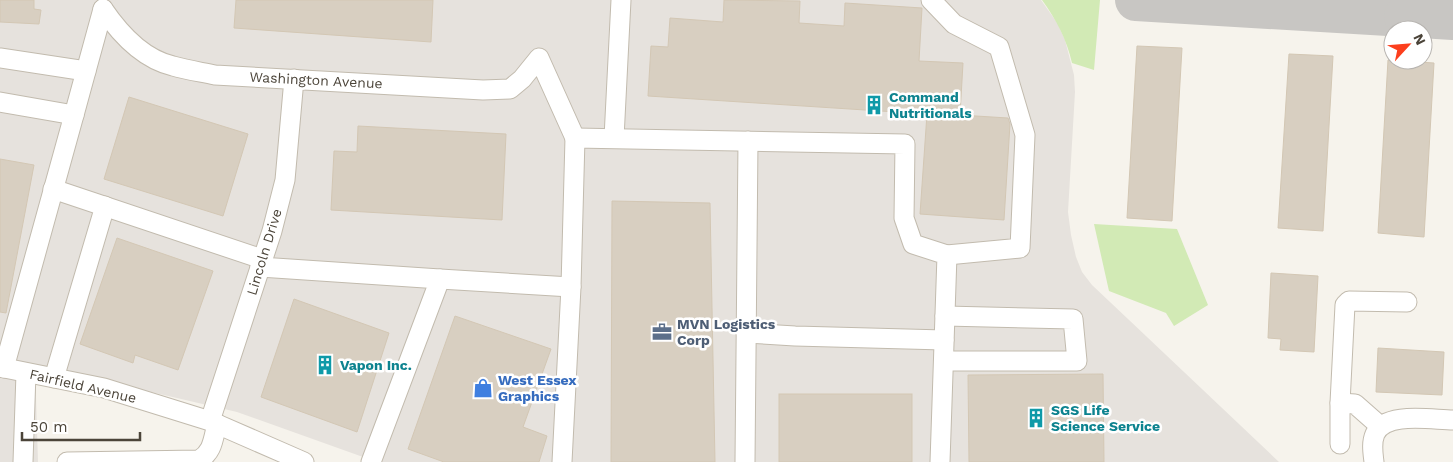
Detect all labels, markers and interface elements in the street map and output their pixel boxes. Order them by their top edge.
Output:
north arrow [1383,20,1433,70]
text: N [1410,31,1429,47]
street label: Washington Avenue [249,69,383,91]
place label: Command Nutritionals [889,89,972,121]
building icon: Command Nutritionals [863,94,885,116]
street label: Lincoln Drive [243,207,285,297]
place label: MVN Logistics Corp [677,316,776,348]
office icon: MVN Logistics Corp [651,321,673,343]
building icon: Vapon Inc. [314,354,336,376]
place label: Vapon Inc. [340,357,412,373]
street label: Fairfield Avenue [28,366,138,406]
place label: West Essex Graphics [498,372,577,404]
shop icon: West Essex Graphics [472,377,494,399]
place label: SGS Life Science Service [1051,402,1160,434]
building icon: SGS Life Science Service [1025,407,1047,429]
scale bar [22,410,140,442]
text: 50 m [30,418,67,436]

